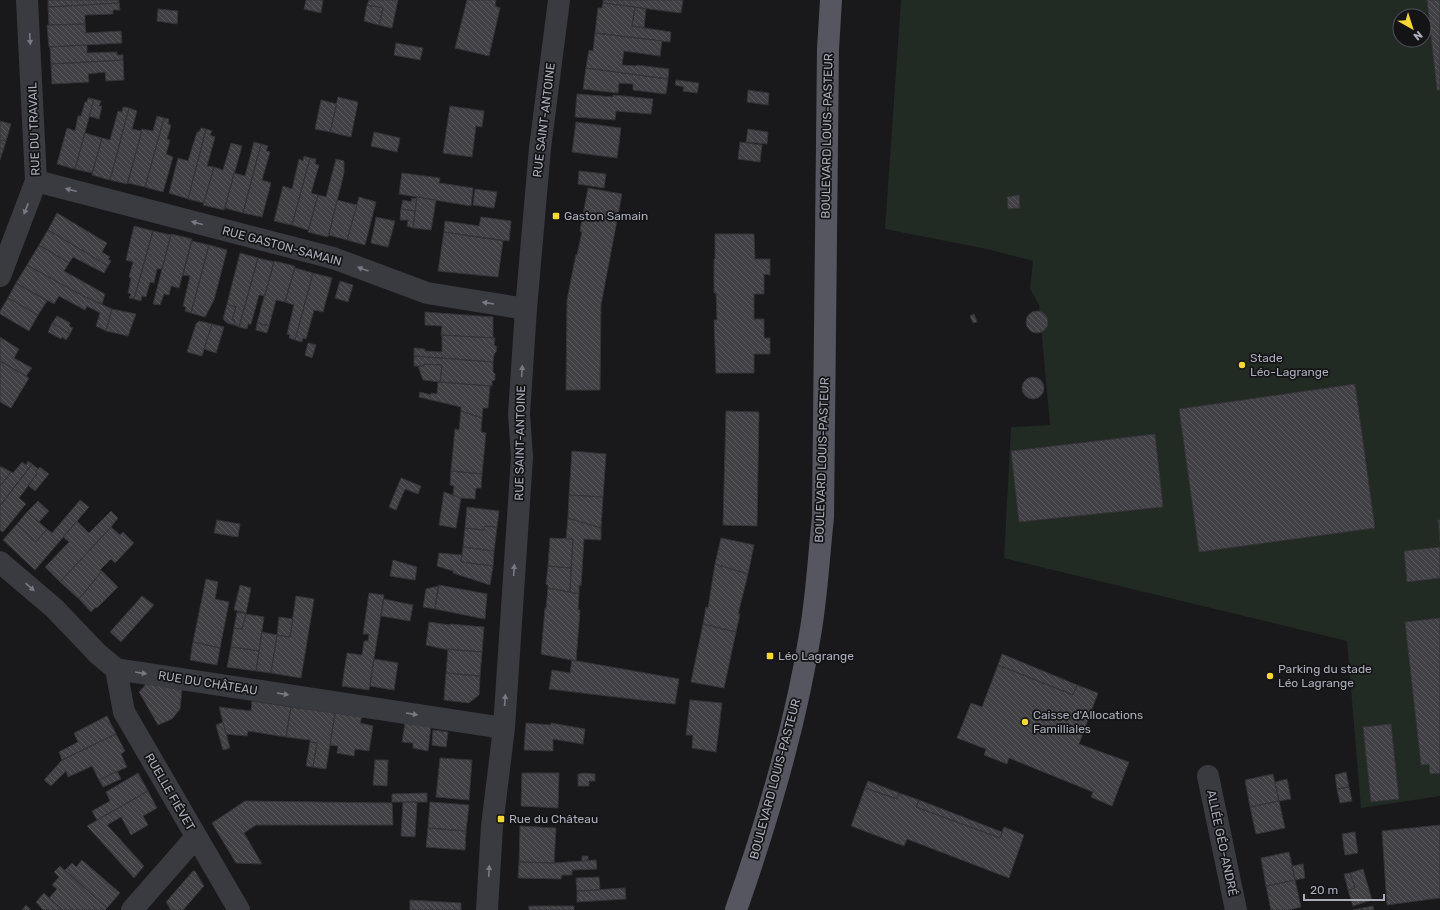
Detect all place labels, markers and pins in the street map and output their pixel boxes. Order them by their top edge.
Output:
place label: Gaston Samain [564,209,648,223]
marker: Gaston Samain [551,211,561,221]
place label: Stade Léo-Lagrange [1250,351,1329,379]
marker: Stade Léo-Lagrange [1237,360,1247,370]
place label: Léo Lagrange [778,649,854,663]
marker: Léo Lagrange [765,651,775,661]
place label: Parking du stade Léo Lagrange [1278,662,1372,690]
marker: Parking du stade Léo Lagrange [1265,671,1275,681]
place label: Caisse d'Allocations Familliales [1033,708,1143,736]
marker: Caisse d'Allocations Familliales [1020,717,1030,727]
place label: Rue du Château [509,812,598,826]
marker: Rue du Château [496,814,506,824]

